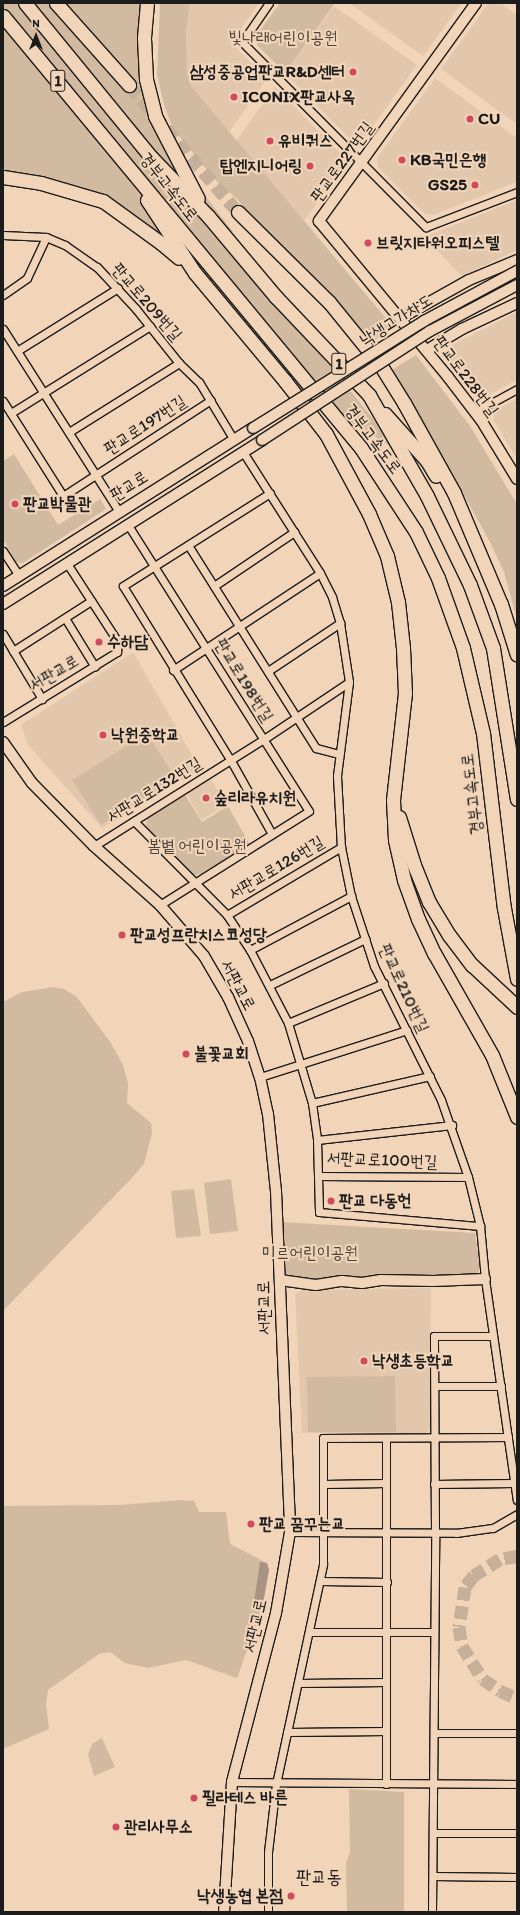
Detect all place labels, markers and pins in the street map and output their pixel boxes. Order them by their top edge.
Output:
place label: 삼성중공업판교R&D센터 [190,62,345,82]
marker: 삼성중공업판교R&D센터 [348,67,358,77]
place label: ICONIX판교사옥 [242,87,355,107]
marker: ICONIX판교사옥 [229,92,239,102]
place label: CU [478,109,500,129]
marker: CU [465,114,475,124]
place label: 유비쿼스 [278,131,333,151]
marker: 유비쿼스 [265,136,275,146]
place label: KB국민은행 [410,150,486,170]
marker: KB국민은행 [397,155,407,165]
place label: 탑엔지니어링 [220,156,302,176]
marker: 탑엔지니어링 [305,161,315,171]
place label: GS25 [428,175,467,195]
marker: GS25 [470,180,480,190]
place label: 브릿지타워오피스텔 [376,233,499,253]
marker: 브릿지타워오피스텔 [363,238,373,248]
place label: 판교박물관 [23,494,91,514]
marker: 판교박물관 [10,499,20,509]
place label: 수하담 [107,632,148,652]
marker: 수하담 [94,637,104,647]
place label: 낙원중학교 [111,725,179,745]
marker: 낙원중학교 [98,730,108,740]
place label: 숲리라유치원 [214,788,296,808]
marker: 숲리라유치원 [201,793,211,803]
place label: 판교성프란치스코성당 [130,925,267,945]
marker: 판교성프란치스코성당 [117,930,127,940]
place label: 불꽃교회 [194,1044,249,1064]
marker: 불꽃교회 [181,1049,191,1059]
place label: 판교 다동헌 [339,1191,411,1211]
marker: 판교 다동헌 [326,1196,336,1206]
place label: 낙생초등학교 [372,1351,454,1371]
marker: 낙생초등학교 [359,1356,369,1366]
place label: 판교 꿈꾸는교 [259,1514,345,1534]
marker: 판교 꿈꾸는교 [246,1519,256,1529]
place label: 필라테스 바른 [202,1788,288,1808]
marker: 필라테스 바른 [189,1793,199,1803]
place label: 관리사무소 [124,1817,192,1837]
marker: 관리사무소 [111,1822,121,1832]
place label: 낙생농협 본점 [197,1886,283,1906]
marker: 낙생농협 본점 [286,1891,296,1901]

